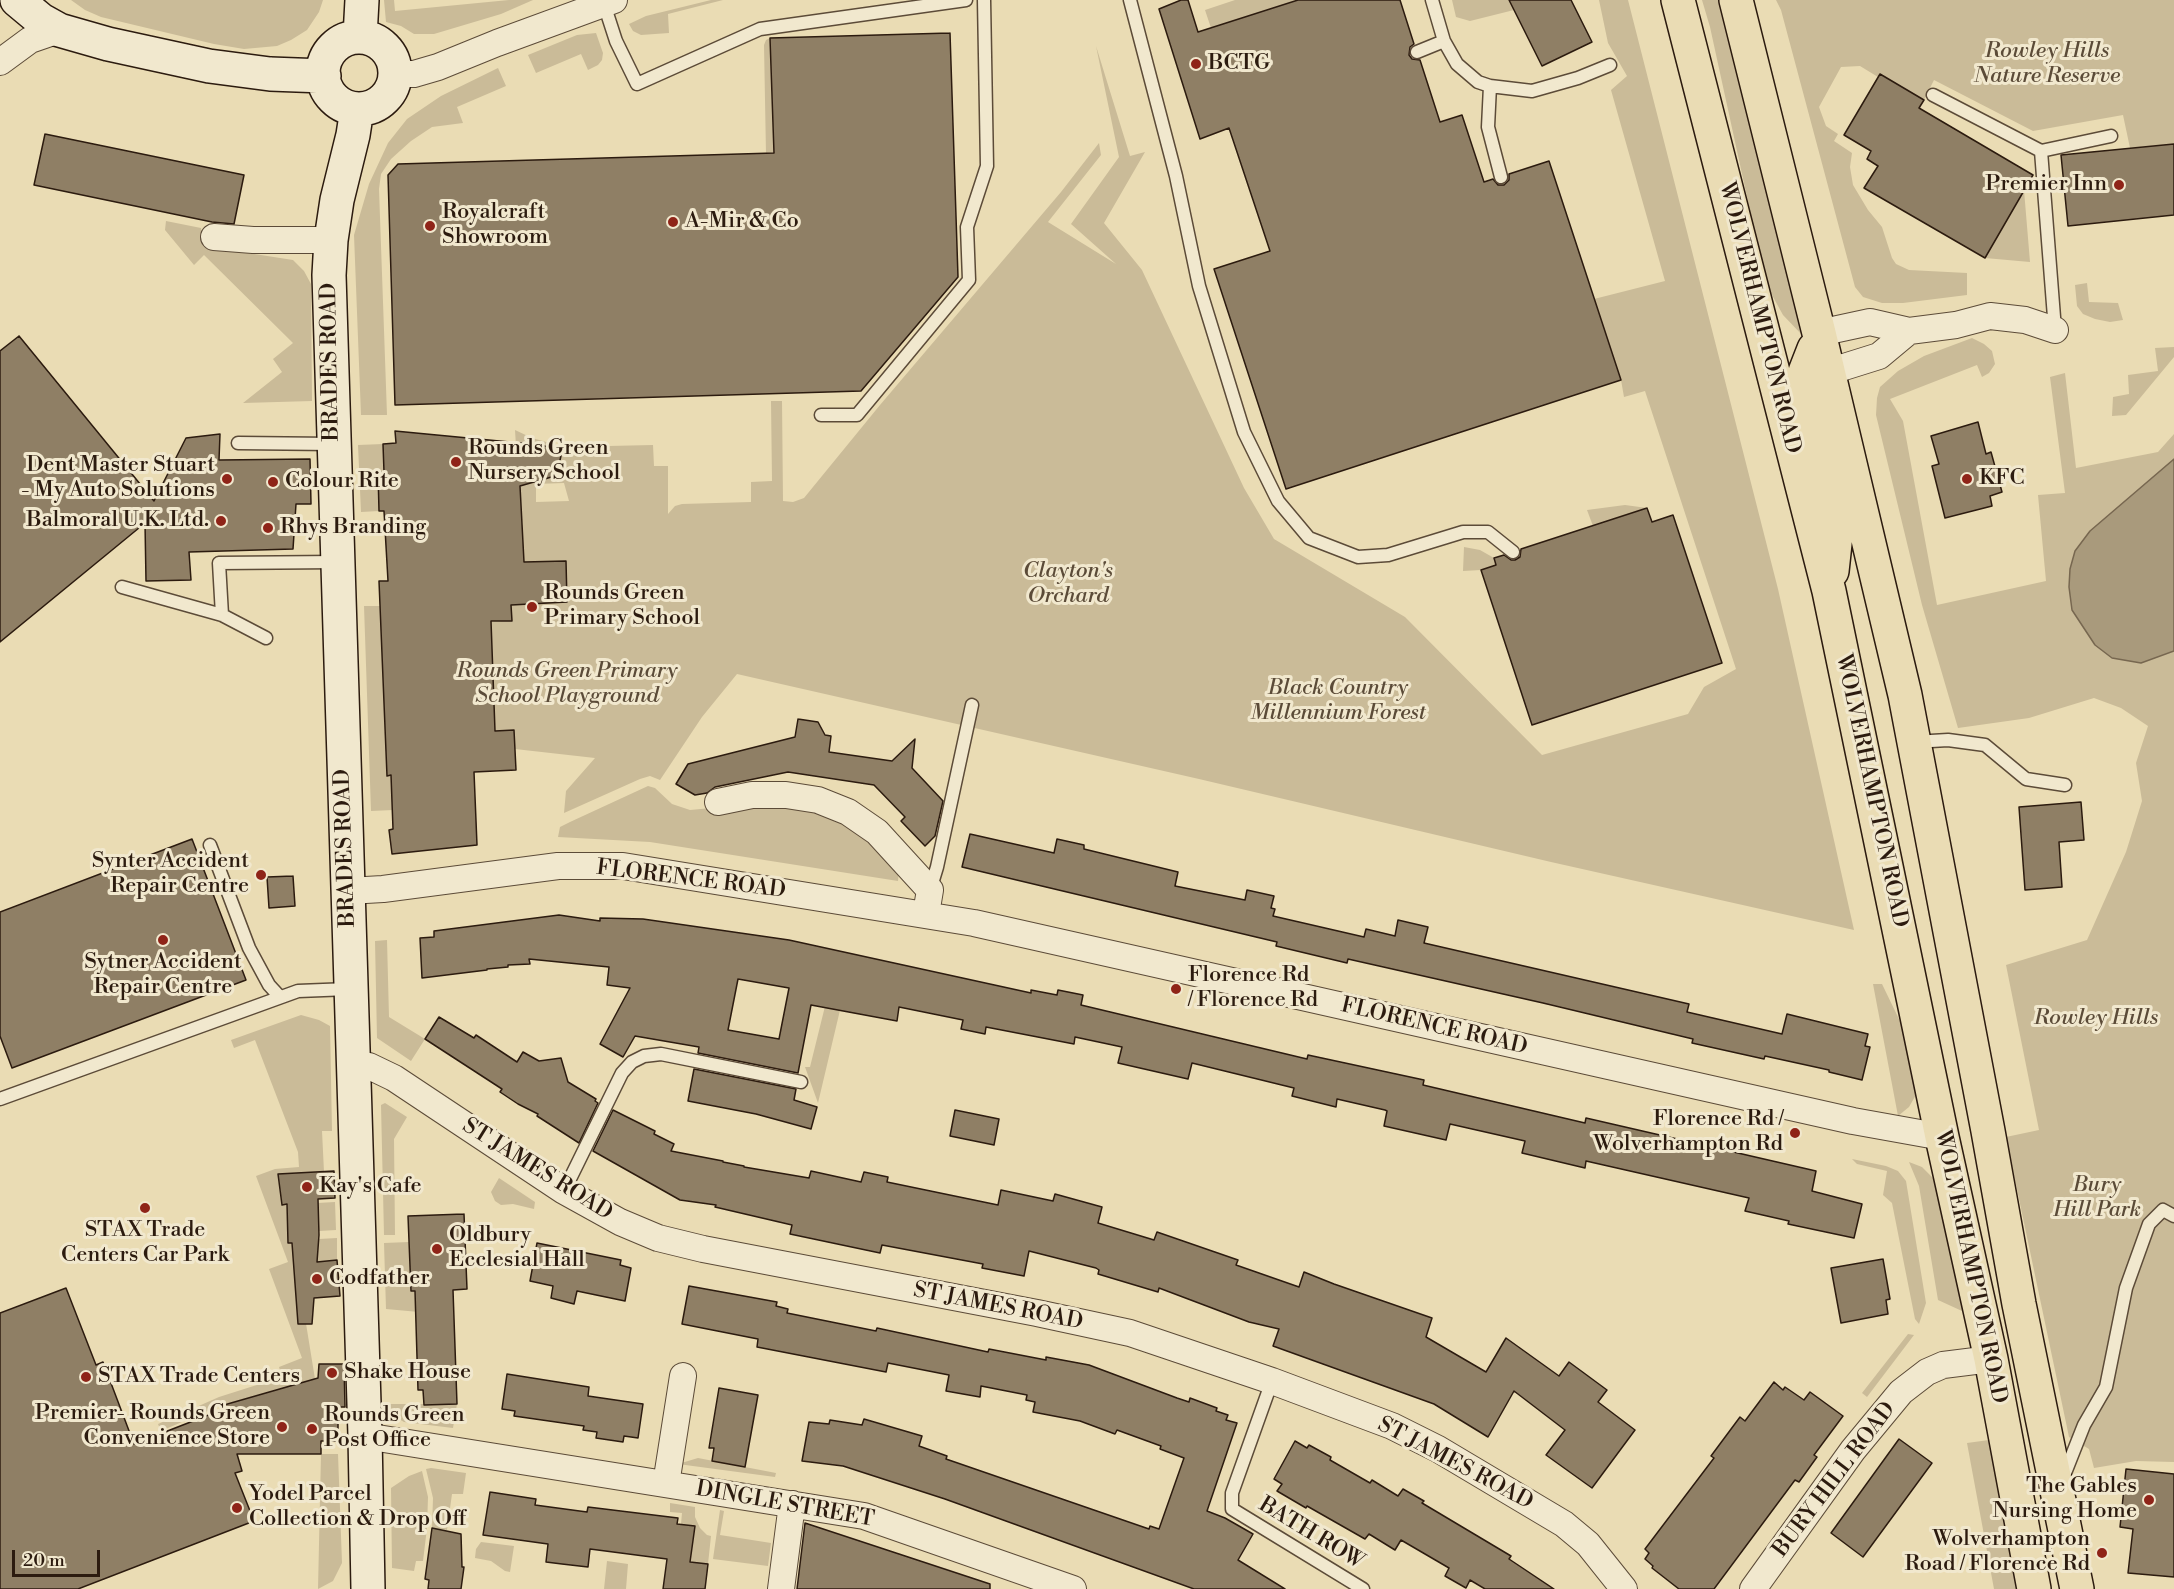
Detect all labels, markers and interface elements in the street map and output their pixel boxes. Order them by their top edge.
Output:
park label: Rowley Hills Nature Reserve [1974,39,2120,90]
place label: BCTG [1208,51,1270,77]
marker: BCTG [1189,57,1203,71]
place label: Premier Inn [1985,172,2107,198]
marker: Premier Inn [2112,178,2126,192]
street label: WOLVERHAMPTON ROAD [1712,180,1806,456]
place label: Royalcraft Showroom [442,200,548,252]
place label: A-Mir & Co [685,209,799,235]
marker: A-Mir & Co [666,215,680,229]
marker: Royalcraft Showroom [423,219,437,233]
street label: BRADES ROAD [316,283,346,441]
place label: Rounds Green Nursery School [468,436,620,488]
place label: Dent Master Stuart - My Auto Solutions [21,453,215,505]
marker: Rounds Green Nursery School [449,455,463,469]
place label: KFC [1979,466,2025,492]
place label: Colour Rite [285,469,399,495]
marker: Dent Master Stuart - My Auto Solutions [220,472,234,486]
marker: KFC [1960,472,1974,486]
marker: Colour Rite [266,475,280,489]
place label: Balmoral U.K. Ltd. [26,508,209,534]
marker: Balmoral U.K. Ltd. [214,514,228,528]
place label: Rhys Branding [280,515,426,541]
marker: Rhys Branding [261,521,275,535]
park label: Clayton's Orchard [1023,559,1113,610]
place label: Rounds Green Primary School [544,581,700,632]
marker: Rounds Green Primary School [525,600,539,614]
street label: WOLVERHAMPTON ROAD [1829,652,1913,930]
park label: Rounds Green Primary School Playground [456,659,678,710]
park label: Black Country Millennium Forest [1250,676,1426,728]
street label: BRADES ROAD [330,768,362,928]
place label: Synter Accident Repair Centre [92,849,249,900]
street label: FLORENCE ROAD [595,855,787,905]
marker: Synter Accident Repair Centre [254,868,268,882]
marker: Sytner Accident Repair Centre [156,933,170,947]
place label: Sytner Accident Repair Centre [84,950,242,1002]
place label: Florence Rd / Florence Rd [1188,963,1318,1014]
marker: Florence Rd / Florence Rd [1169,982,1183,996]
street label: FLORENCE ROAD [1338,993,1530,1061]
park label: Rowley Hills [2034,1006,2158,1032]
place label: Florence Rd / Wolverhampton Rd [1593,1107,1783,1158]
street label: ST JAMES ROAD [457,1113,617,1227]
marker: Florence Rd / Wolverhampton Rd [1788,1126,1802,1140]
street label: WOLVERHAMPTON ROAD [1928,1128,2012,1406]
park label: Bury Hill Park [2053,1173,2141,1224]
place label: Kay's Cafe [319,1174,422,1200]
marker: Kay's Cafe [300,1180,314,1194]
marker: STAX Trade Centers Car Park [138,1201,152,1215]
place label: STAX Trade Centers Car Park [61,1218,229,1270]
place label: Oldbury Ecclesial Hall [449,1223,585,1274]
marker: Oldbury Ecclesial Hall [430,1242,444,1256]
place label: Codfather [329,1266,430,1292]
marker: Codfather [310,1272,324,1286]
street label: ST JAMES ROAD [911,1278,1085,1336]
place label: Shake House [344,1360,471,1386]
place label: STAX Trade Centers [98,1364,300,1390]
marker: Shake House [325,1366,339,1380]
marker: STAX Trade Centers [79,1370,93,1384]
street label: BURY HILL ROAD [1768,1397,1902,1563]
place label: Premier- Rounds Green Convenience Store [35,1401,270,1452]
place label: Rounds Green Post Office [324,1403,465,1454]
street label: ST JAMES ROAD [1373,1412,1537,1516]
marker: Premier- Rounds Green Convenience Store [275,1420,289,1434]
marker: Rounds Green Post Office [305,1422,319,1436]
place label: The Gables Nursing Home [1993,1474,2137,1526]
street label: DINGLE STREET [694,1476,876,1534]
place label: Yodel Parcel Collection & Drop Off [249,1482,466,1534]
street label: BATH ROW [1254,1492,1368,1576]
marker: The Gables Nursing Home [2142,1493,2156,1507]
marker: Yodel Parcel Collection & Drop Off [230,1501,244,1515]
place label: Wolverhampton Road / Florence Rd [1904,1527,2090,1579]
scale bar [15,1538,104,1576]
marker: Wolverhampton Road / Florence Rd [2095,1546,2109,1560]
text: 20 m [23,1549,65,1572]

